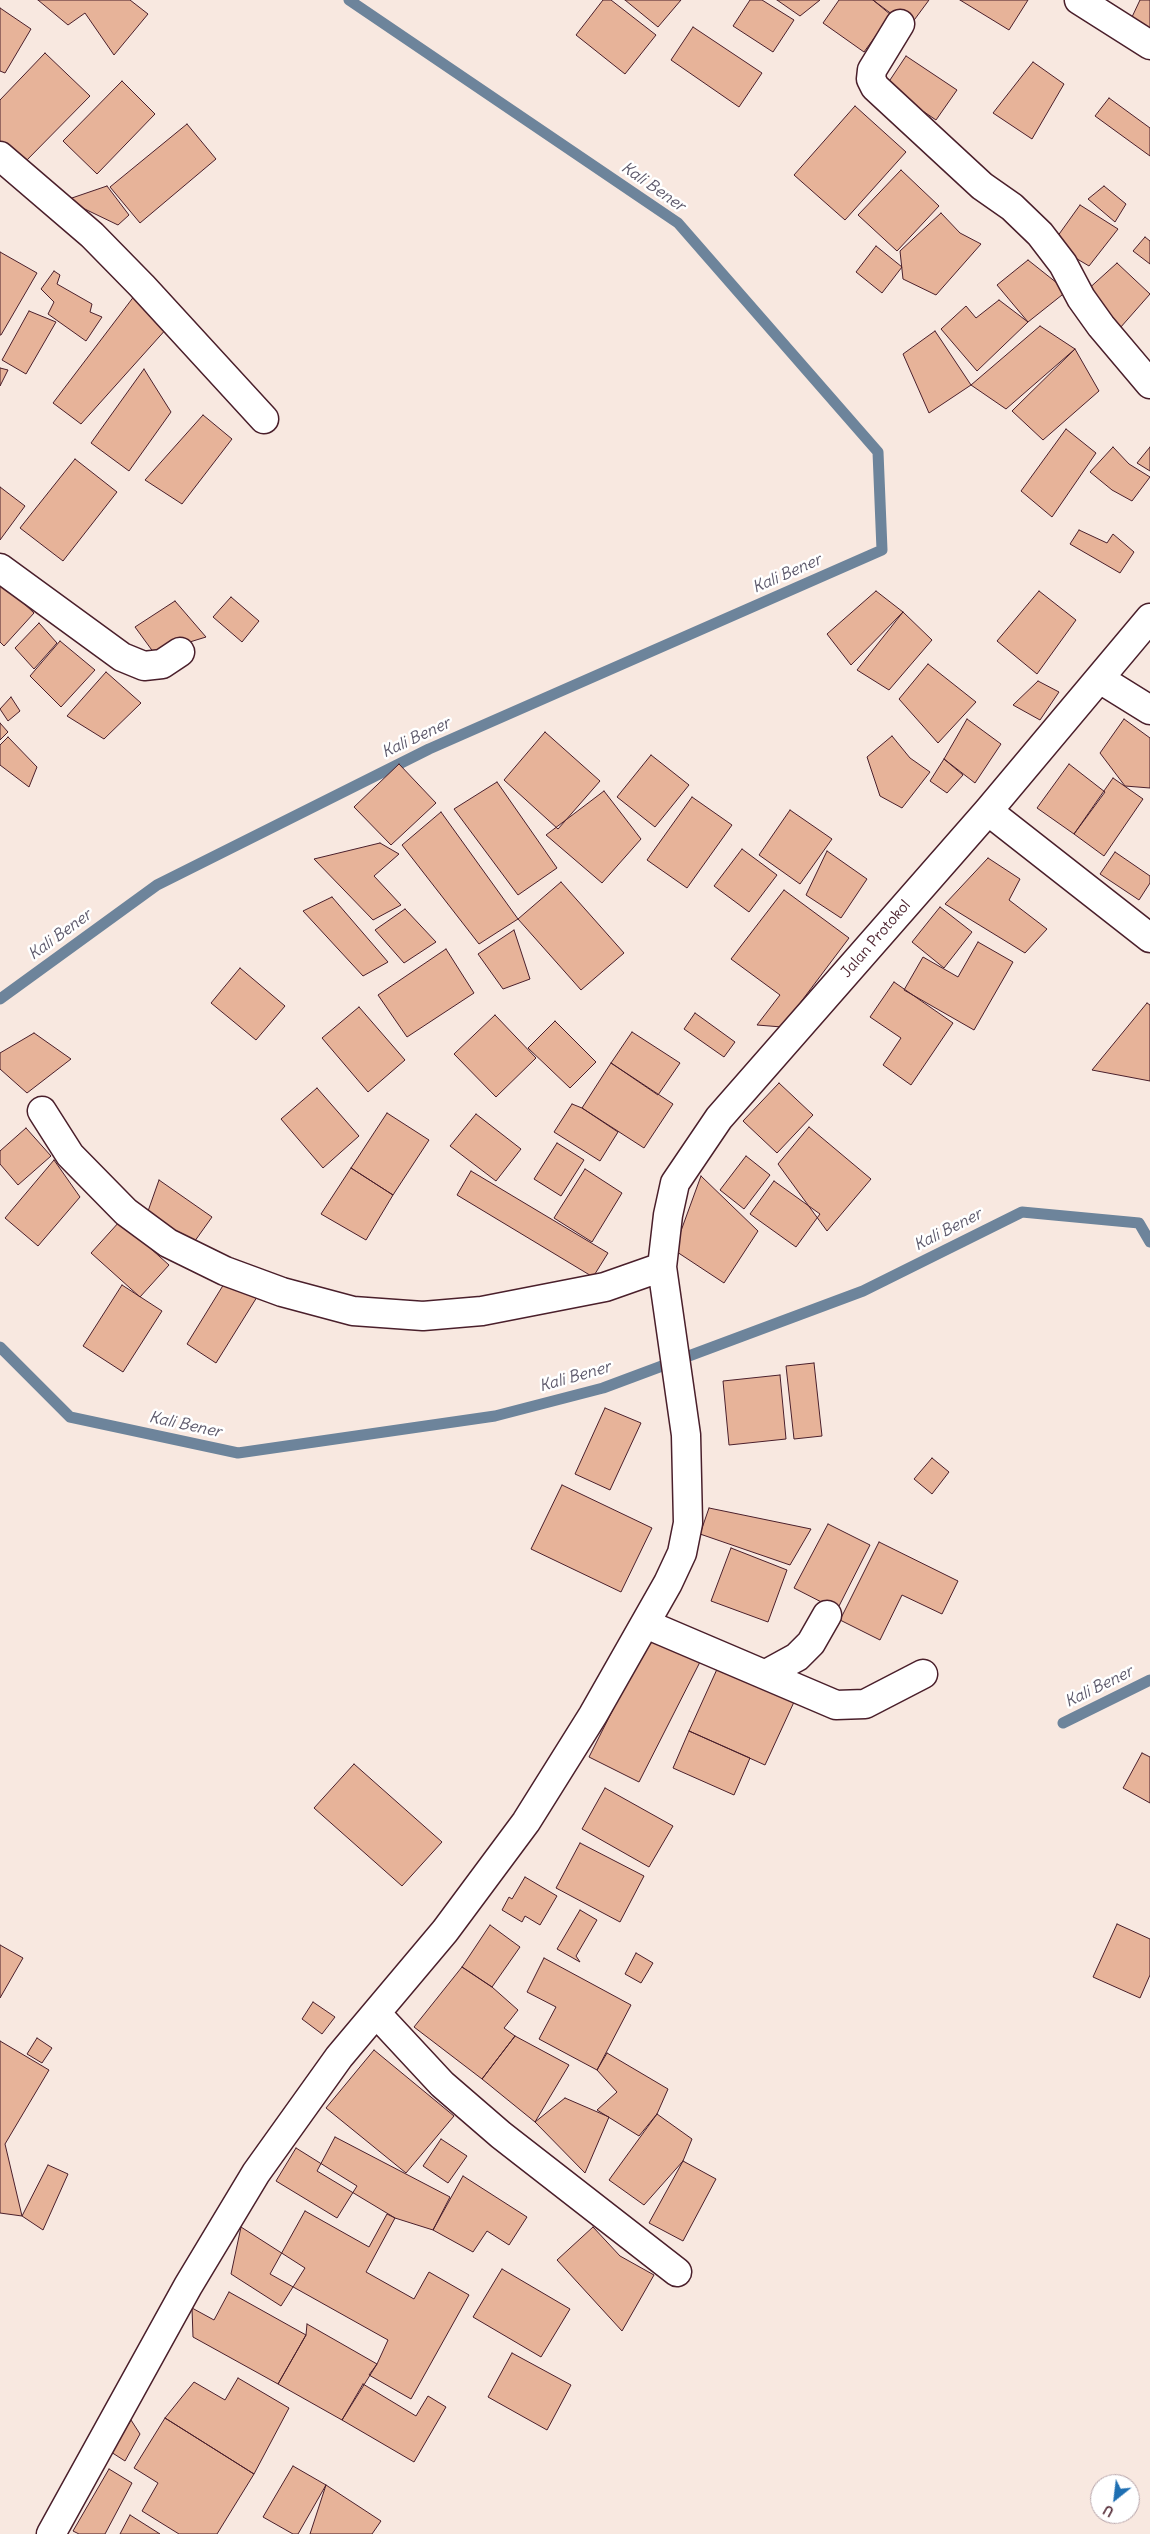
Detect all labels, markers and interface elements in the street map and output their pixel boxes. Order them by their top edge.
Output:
water label: Kali Bener [617,158,689,216]
water label: Kali Bener [750,550,824,598]
water label: Kali Bener [379,714,453,762]
street label: Jalan Protokol [838,897,914,981]
water label: Kali Bener [25,906,95,964]
water label: Kali Bener [911,1205,985,1255]
water label: Kali Bener [537,1358,613,1396]
water label: Kali Bener [147,1408,223,1442]
water label: Kali Bener [1062,1662,1136,1712]
north arrow [1090,2474,1140,2524]
text: U [1100,2501,1117,2521]

